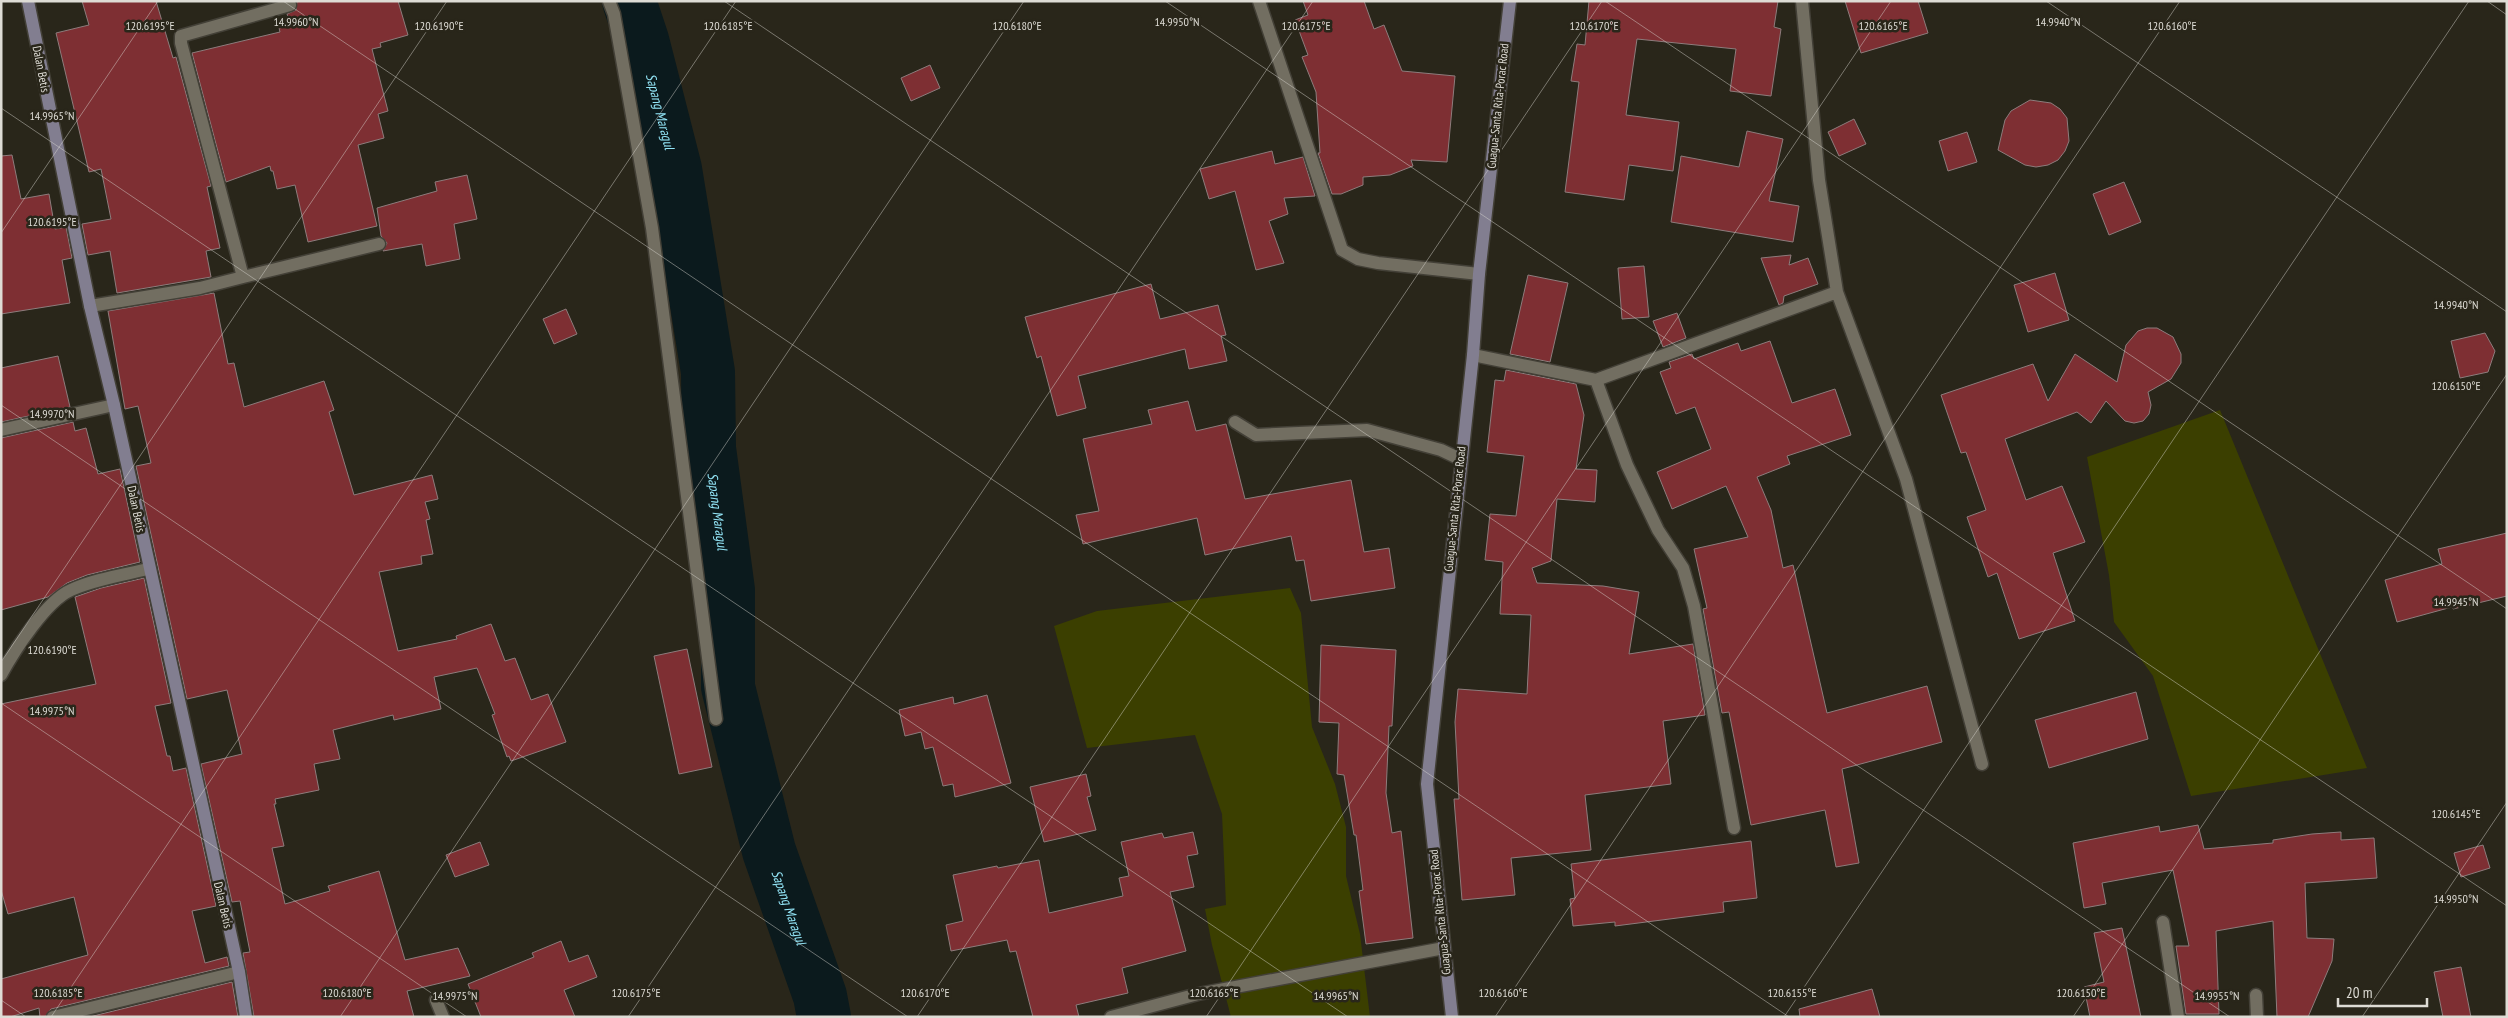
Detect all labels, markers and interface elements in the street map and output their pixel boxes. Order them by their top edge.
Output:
text: 14.9960°N [273,14,319,29]
text: 14.9950°N [1154,14,1200,29]
text: 14.9940°N [2035,14,2081,29]
text: 120.6195°E [125,18,175,33]
text: 120.6190°E [414,18,464,33]
text: 120.6185°E [703,18,753,33]
text: 120.6180°E [992,18,1042,33]
text: 120.6175°E [1281,18,1331,33]
text: 120.6170°E [1569,18,1619,33]
text: 120.6165°E [1858,18,1908,33]
text: 120.6160°E [2147,18,2197,33]
street label: Guagua-Santa Rita-Porac Road [1483,43,1512,169]
street label: Dalan Betis [30,44,53,93]
water label: Sapang Maragul [642,72,679,153]
text: 14.9965°N [29,108,75,123]
text: 120.6195°E [27,214,77,229]
text: 14.9940°N [2433,297,2479,312]
text: 120.6150°E [2431,378,2481,393]
text: 14.9970°N [29,406,75,421]
street label: Guagua-Santa Rita-Porac Road [1440,446,1469,572]
water label: Sapang Maragul [703,472,732,553]
street label: Dalan Betis [124,484,149,533]
text: 14.9945°N [2433,594,2479,609]
text: 120.6190°E [27,642,77,657]
text: 14.9975°N [29,703,75,718]
text: 120.6145°E [2431,806,2481,821]
street label: Guagua-Santa Rita-Porac Road [1425,849,1454,975]
water label: Sapang Maragul [767,868,811,949]
street label: Dalan Betis [211,880,236,930]
text: 14.9950°N [2433,891,2479,906]
scale bar [2338,976,2427,1008]
text: 20 m [2346,983,2372,1002]
text: 120.6185°E [33,985,83,1000]
text: 120.6180°E [322,985,372,1000]
text: 120.6175°E [611,985,661,1000]
text: 120.6170°E [900,985,950,1000]
text: 120.6165°E [1189,985,1239,1000]
text: 120.6160°E [1478,985,1528,1000]
text: 120.6155°E [1767,985,1817,1000]
text: 120.6150°E [2056,985,2106,1000]
text: 14.9975°N [432,988,478,1003]
text: 14.9965°N [1313,988,1359,1003]
text: 14.9955°N [2194,988,2240,1003]

